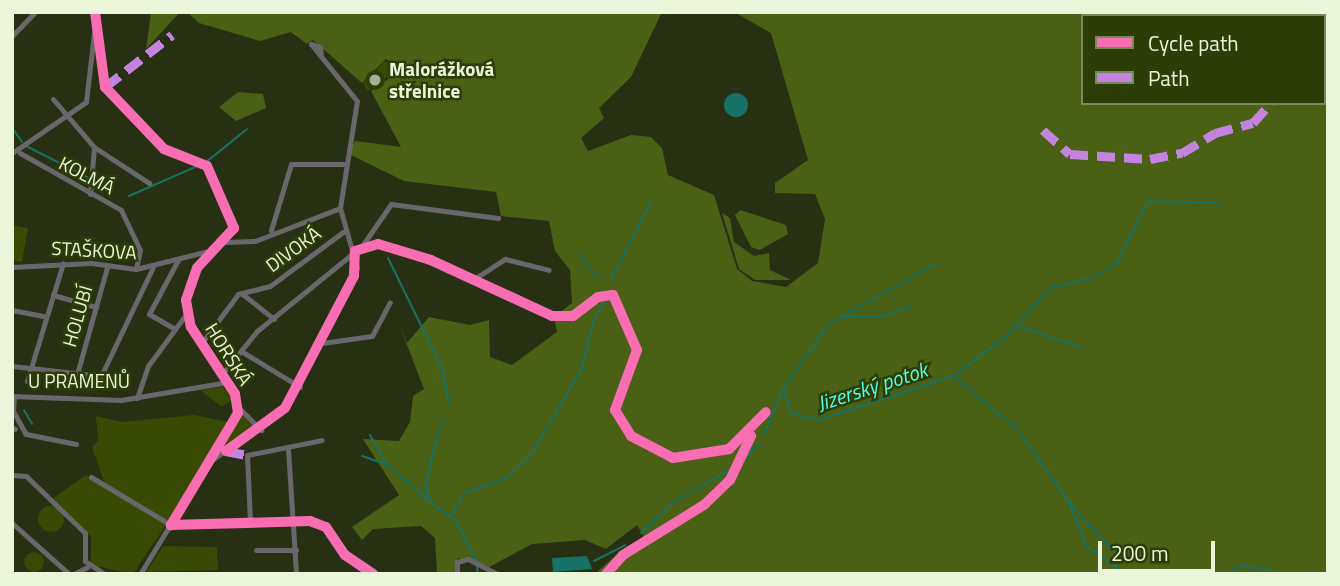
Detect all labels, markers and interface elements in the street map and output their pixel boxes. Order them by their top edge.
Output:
legend [1081,14,1326,105]
text: Cycle path [1148,27,1239,59]
place label: Malorážková střelnice [389,58,494,102]
text: Path [1148,62,1190,94]
marker: Malorážková střelnice [367,72,383,88]
street label: KOLMÁ [55,151,119,199]
street label: DIVOKÁ [261,221,325,277]
street label: STAŠKOVA [51,236,137,264]
street label: HOLUBÍ [57,283,97,349]
street label: HORSKÁ [201,318,257,390]
water label: Jizerský potok [814,356,930,416]
street label: U PRAMENŮ [28,370,130,392]
scale bar [1102,526,1219,570]
text: 200 m [1111,537,1168,569]

